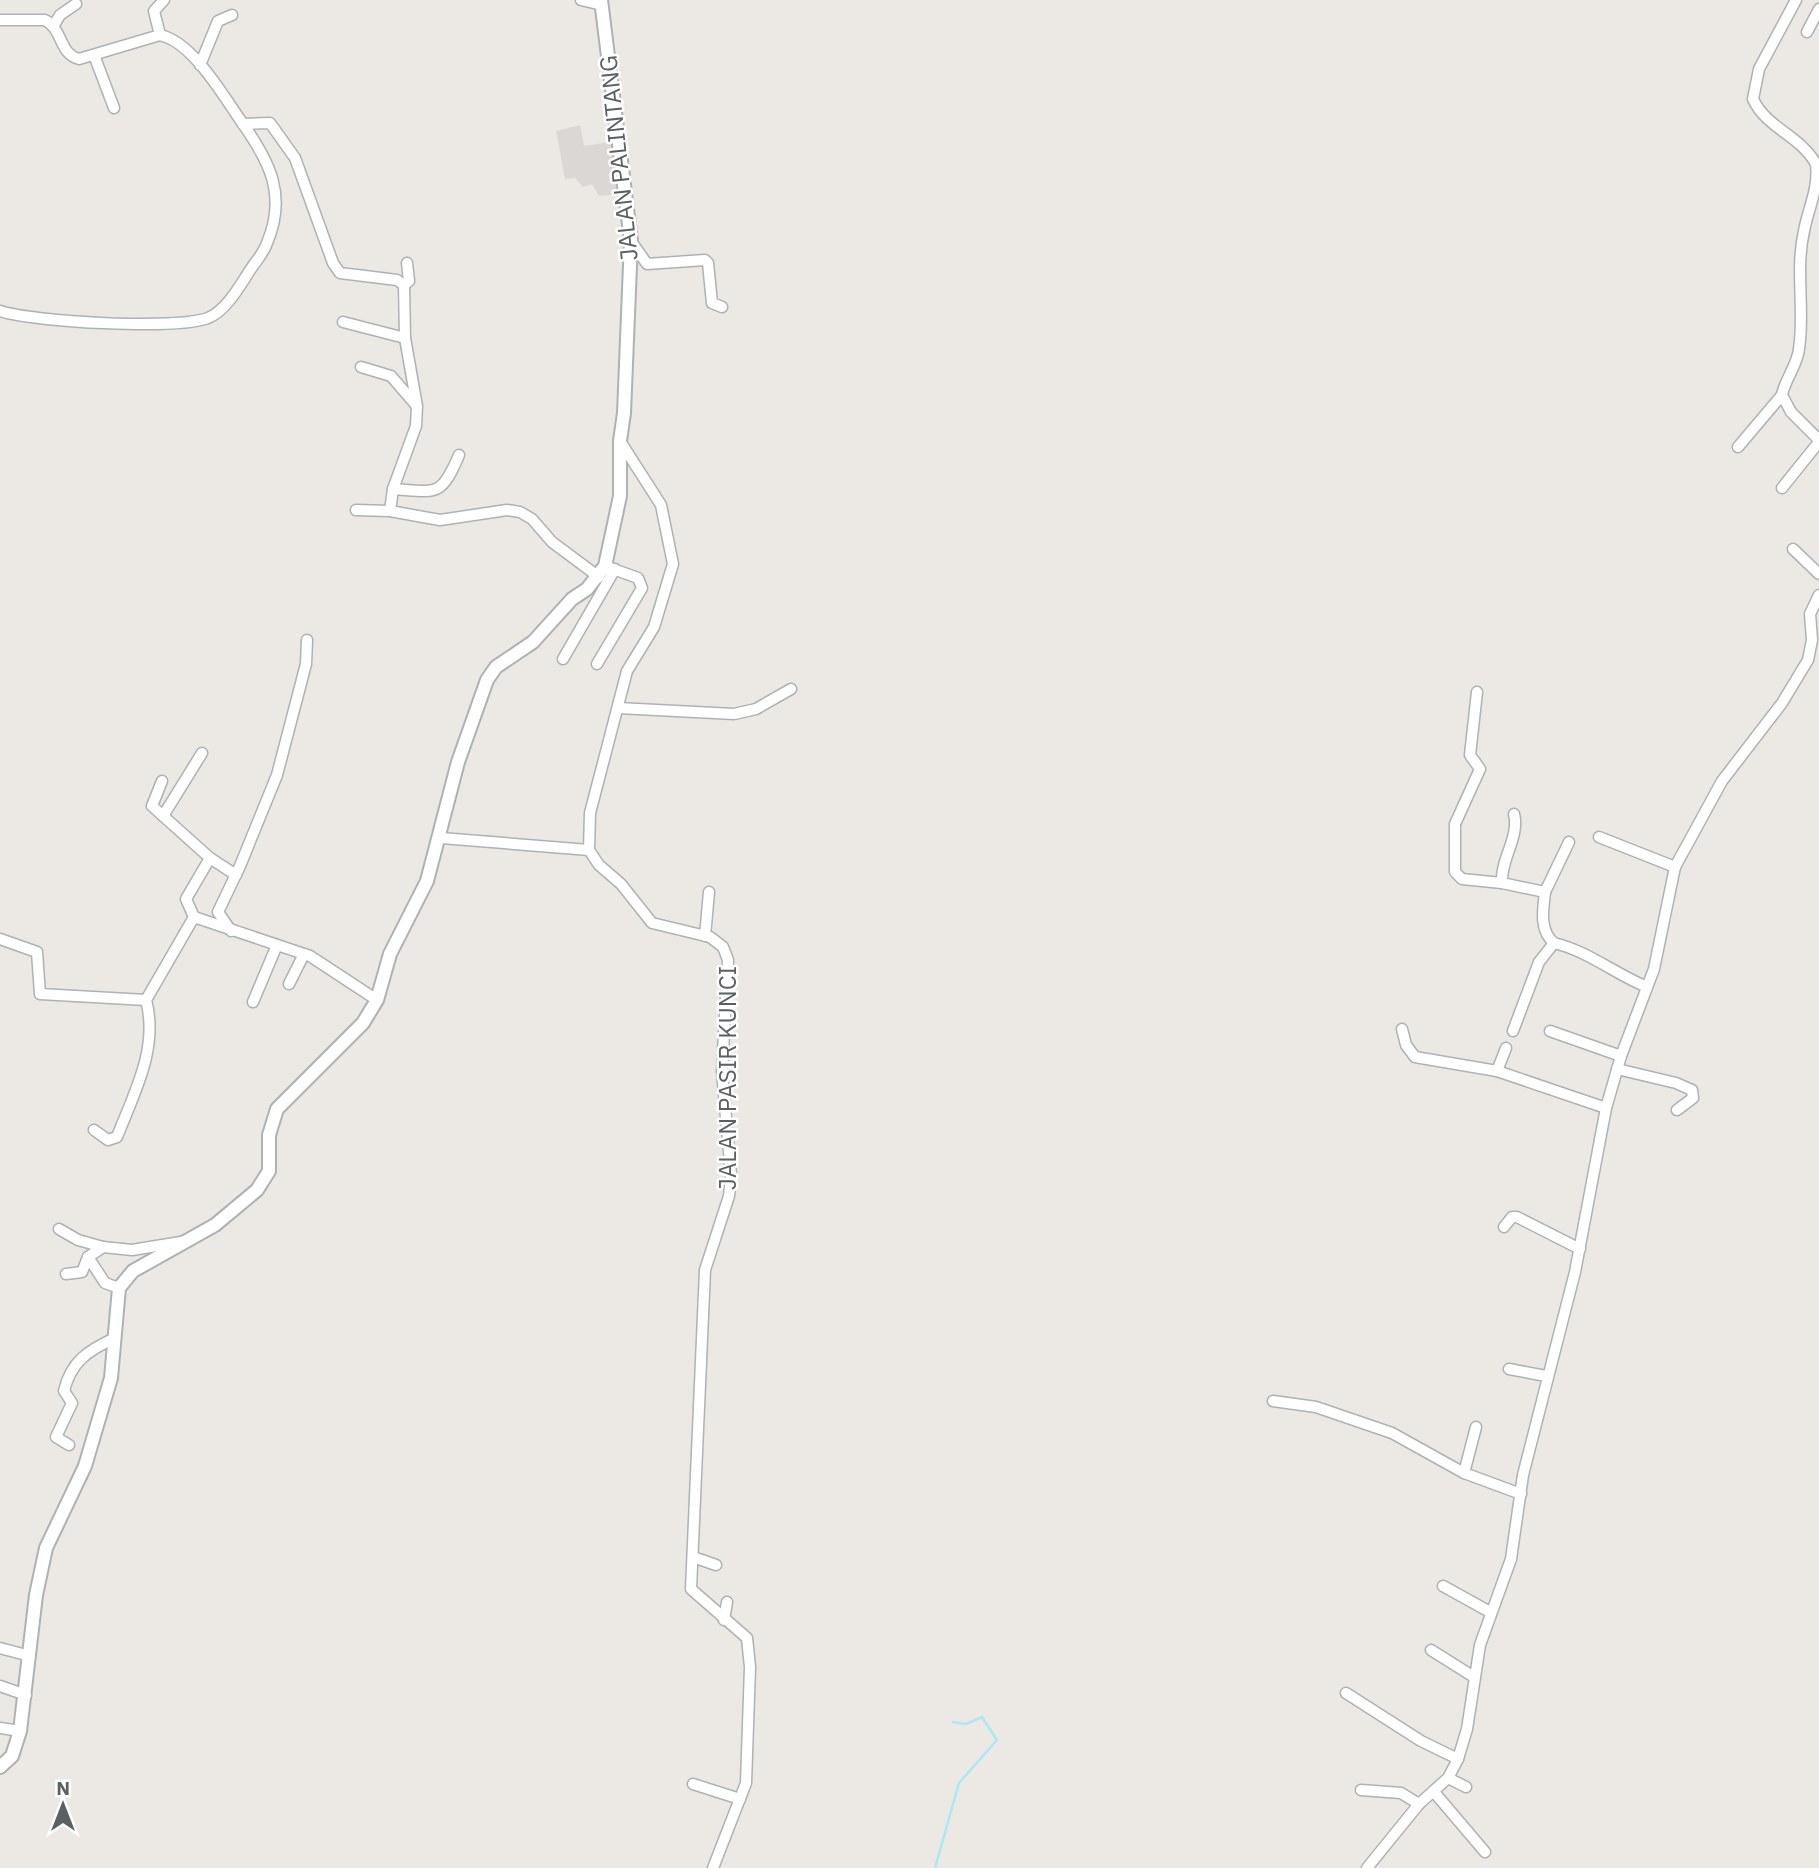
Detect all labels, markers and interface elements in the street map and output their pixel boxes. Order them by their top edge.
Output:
street label: JALAN PALINTANG [591,54,645,262]
street label: JALAN PASIR KUNCI [711,966,743,1190]
north arrow [28,1770,98,1840]
text: N [56,1776,70,1800]

